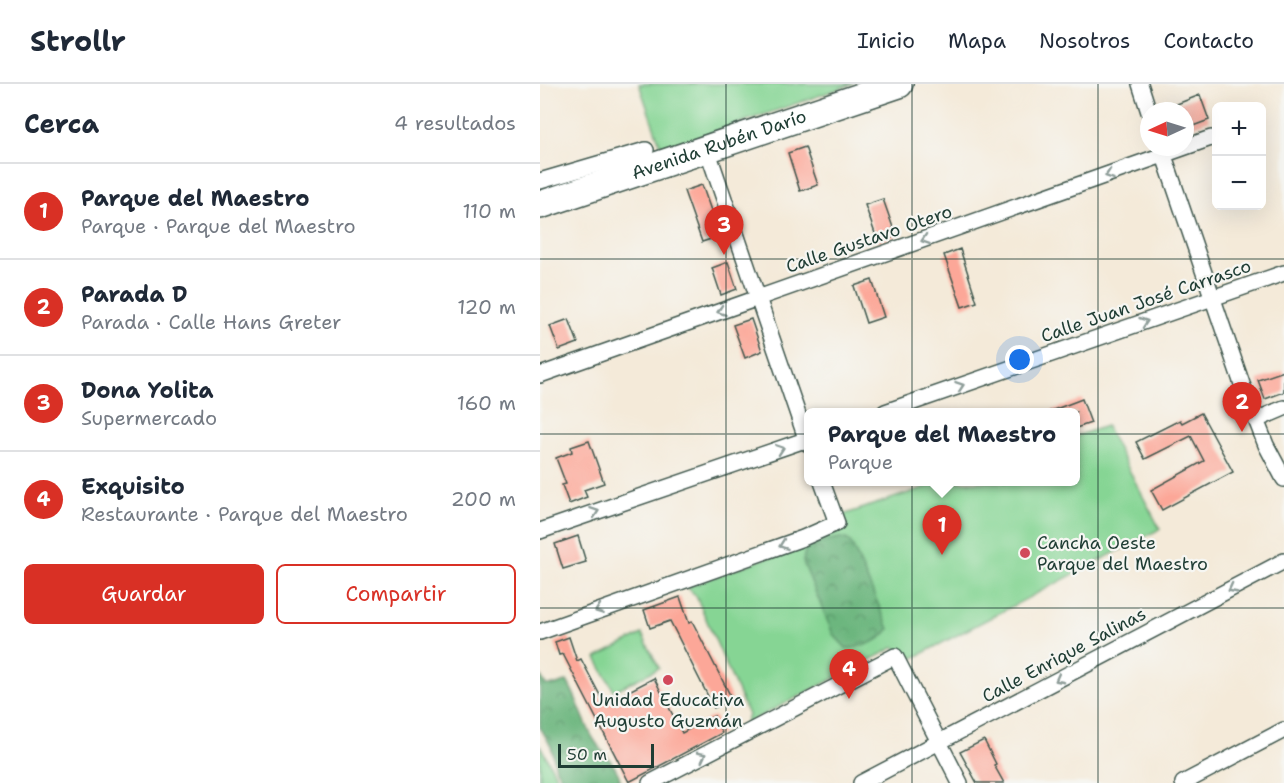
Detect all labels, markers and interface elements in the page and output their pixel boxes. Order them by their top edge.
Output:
text: Strollr [30,22,126,60]
text: Inicio [857,27,915,55]
text: Mapa [948,27,1006,55]
text: Nosotros [1039,27,1130,55]
text: Contacto [1163,27,1254,55]
north arrow [1140,102,1194,156]
map controls [1212,102,1266,210]
button: + [1212,102,1266,156]
street label: Avenida Rubén Darío [629,104,810,185]
text: Cerca [24,106,99,141]
text: 4 resultados [394,110,516,136]
button: − [1212,156,1266,210]
one-way arrow [1104,168,1115,181]
text: Parque del Maestro [81,184,310,213]
text: 1 [39,198,48,224]
text: 110 m [462,198,516,224]
street label: Calle Gustavo Otero [783,199,955,279]
pin: 3 [704,206,744,255]
text: Parque · Parque del Maestro [81,213,356,239]
one-way arrow [920,232,931,245]
street label: Calle Juan José Carrasco [1038,254,1254,348]
text: Parada D [81,280,188,309]
text: 2 [37,294,51,320]
text: 120 m [457,294,516,320]
one-way arrow [716,304,727,317]
text: Parada · Calle Hans Greter [81,309,342,335]
one-way arrow [1138,317,1149,330]
your location [1005,345,1034,374]
text: Dona Yolita [81,376,214,405]
one-way arrow [954,381,965,394]
pin: 2 [1222,382,1262,432]
text: 3 [37,390,51,416]
text: 160 m [457,390,516,416]
text: Supermercado [81,405,217,431]
popup [804,408,1080,486]
text: Parque del Maestro [828,420,1056,449]
one-way arrow [774,443,785,456]
text: Parque [828,449,893,475]
text: Exquisito [81,472,185,501]
text: 4 [37,486,51,512]
text: 200 m [451,486,516,512]
text: Restaurante · Parque del Maestro [81,501,408,527]
pin: 1 [922,506,962,555]
one-way arrow [589,507,600,519]
place label: Cancha Oeste Parque del Maestro [1037,531,1208,576]
one-way arrow [778,537,789,550]
marker: Cancha Oeste Parque del Maestro [1018,546,1032,560]
button: Guardar [24,564,264,624]
button: Compartir [276,564,516,624]
one-way arrow [1227,581,1238,593]
street label: Calle Enrique Salinas [978,602,1150,708]
one-way arrow [594,603,605,616]
pin: 4 [830,650,868,699]
one-way arrow [1055,672,1066,683]
marker: Unidad Educativa Augusto Guzmán [661,673,675,687]
place label: Unidad Educativa Augusto Guzmán [592,688,744,733]
scale bar [558,741,654,768]
text: 50 m [567,744,607,765]
one-way arrow [696,752,707,763]

